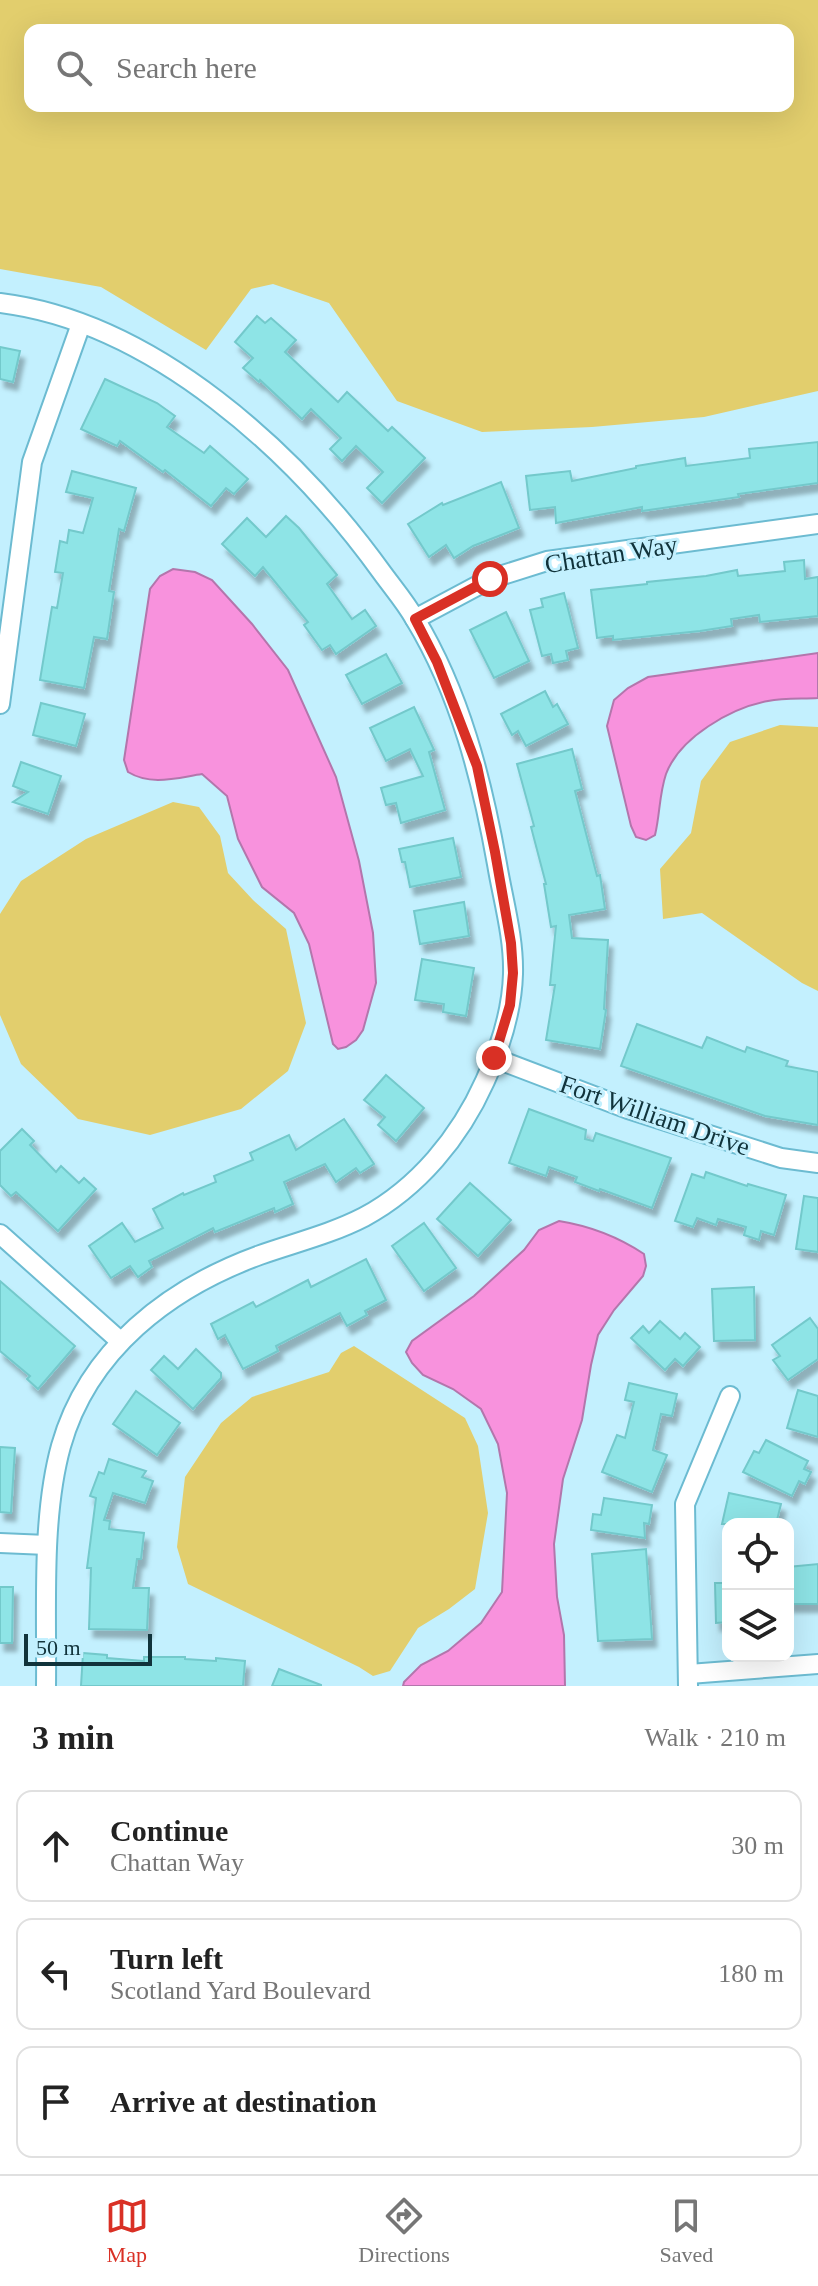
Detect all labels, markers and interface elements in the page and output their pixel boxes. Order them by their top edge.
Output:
search box [24,24,794,112]
icon: search [52,46,96,90]
text: Search here [116,51,257,84]
street label: Chattan Way [543,530,679,579]
route start [472,561,508,597]
route end [476,1040,512,1076]
street label: Fort William Drive [556,1069,754,1162]
map controls [722,1518,794,1662]
button: locate [722,1518,794,1590]
button: layers [722,1590,794,1662]
scale bar [24,1630,152,1666]
text: 50 m [36,1635,81,1660]
text: 3 min [32,1719,114,1756]
text: Walk · 210 m [644,1723,786,1752]
text: Continue [110,1814,228,1847]
icon: ahead [34,1824,78,1868]
text: 30 m [731,1831,784,1860]
text: Chattan Way [110,1848,244,1877]
text: Turn left [110,1942,223,1975]
icon: left [34,1952,78,1996]
text: 180 m [718,1959,784,1988]
text: Scotland Yard Boulevard [110,1976,371,2005]
icon: arrive [34,2080,78,2124]
text: Arrive at destination [110,2085,377,2118]
tab: Map [105,2194,149,2268]
tab: Directions [358,2194,450,2268]
tab: Saved [659,2194,713,2268]

